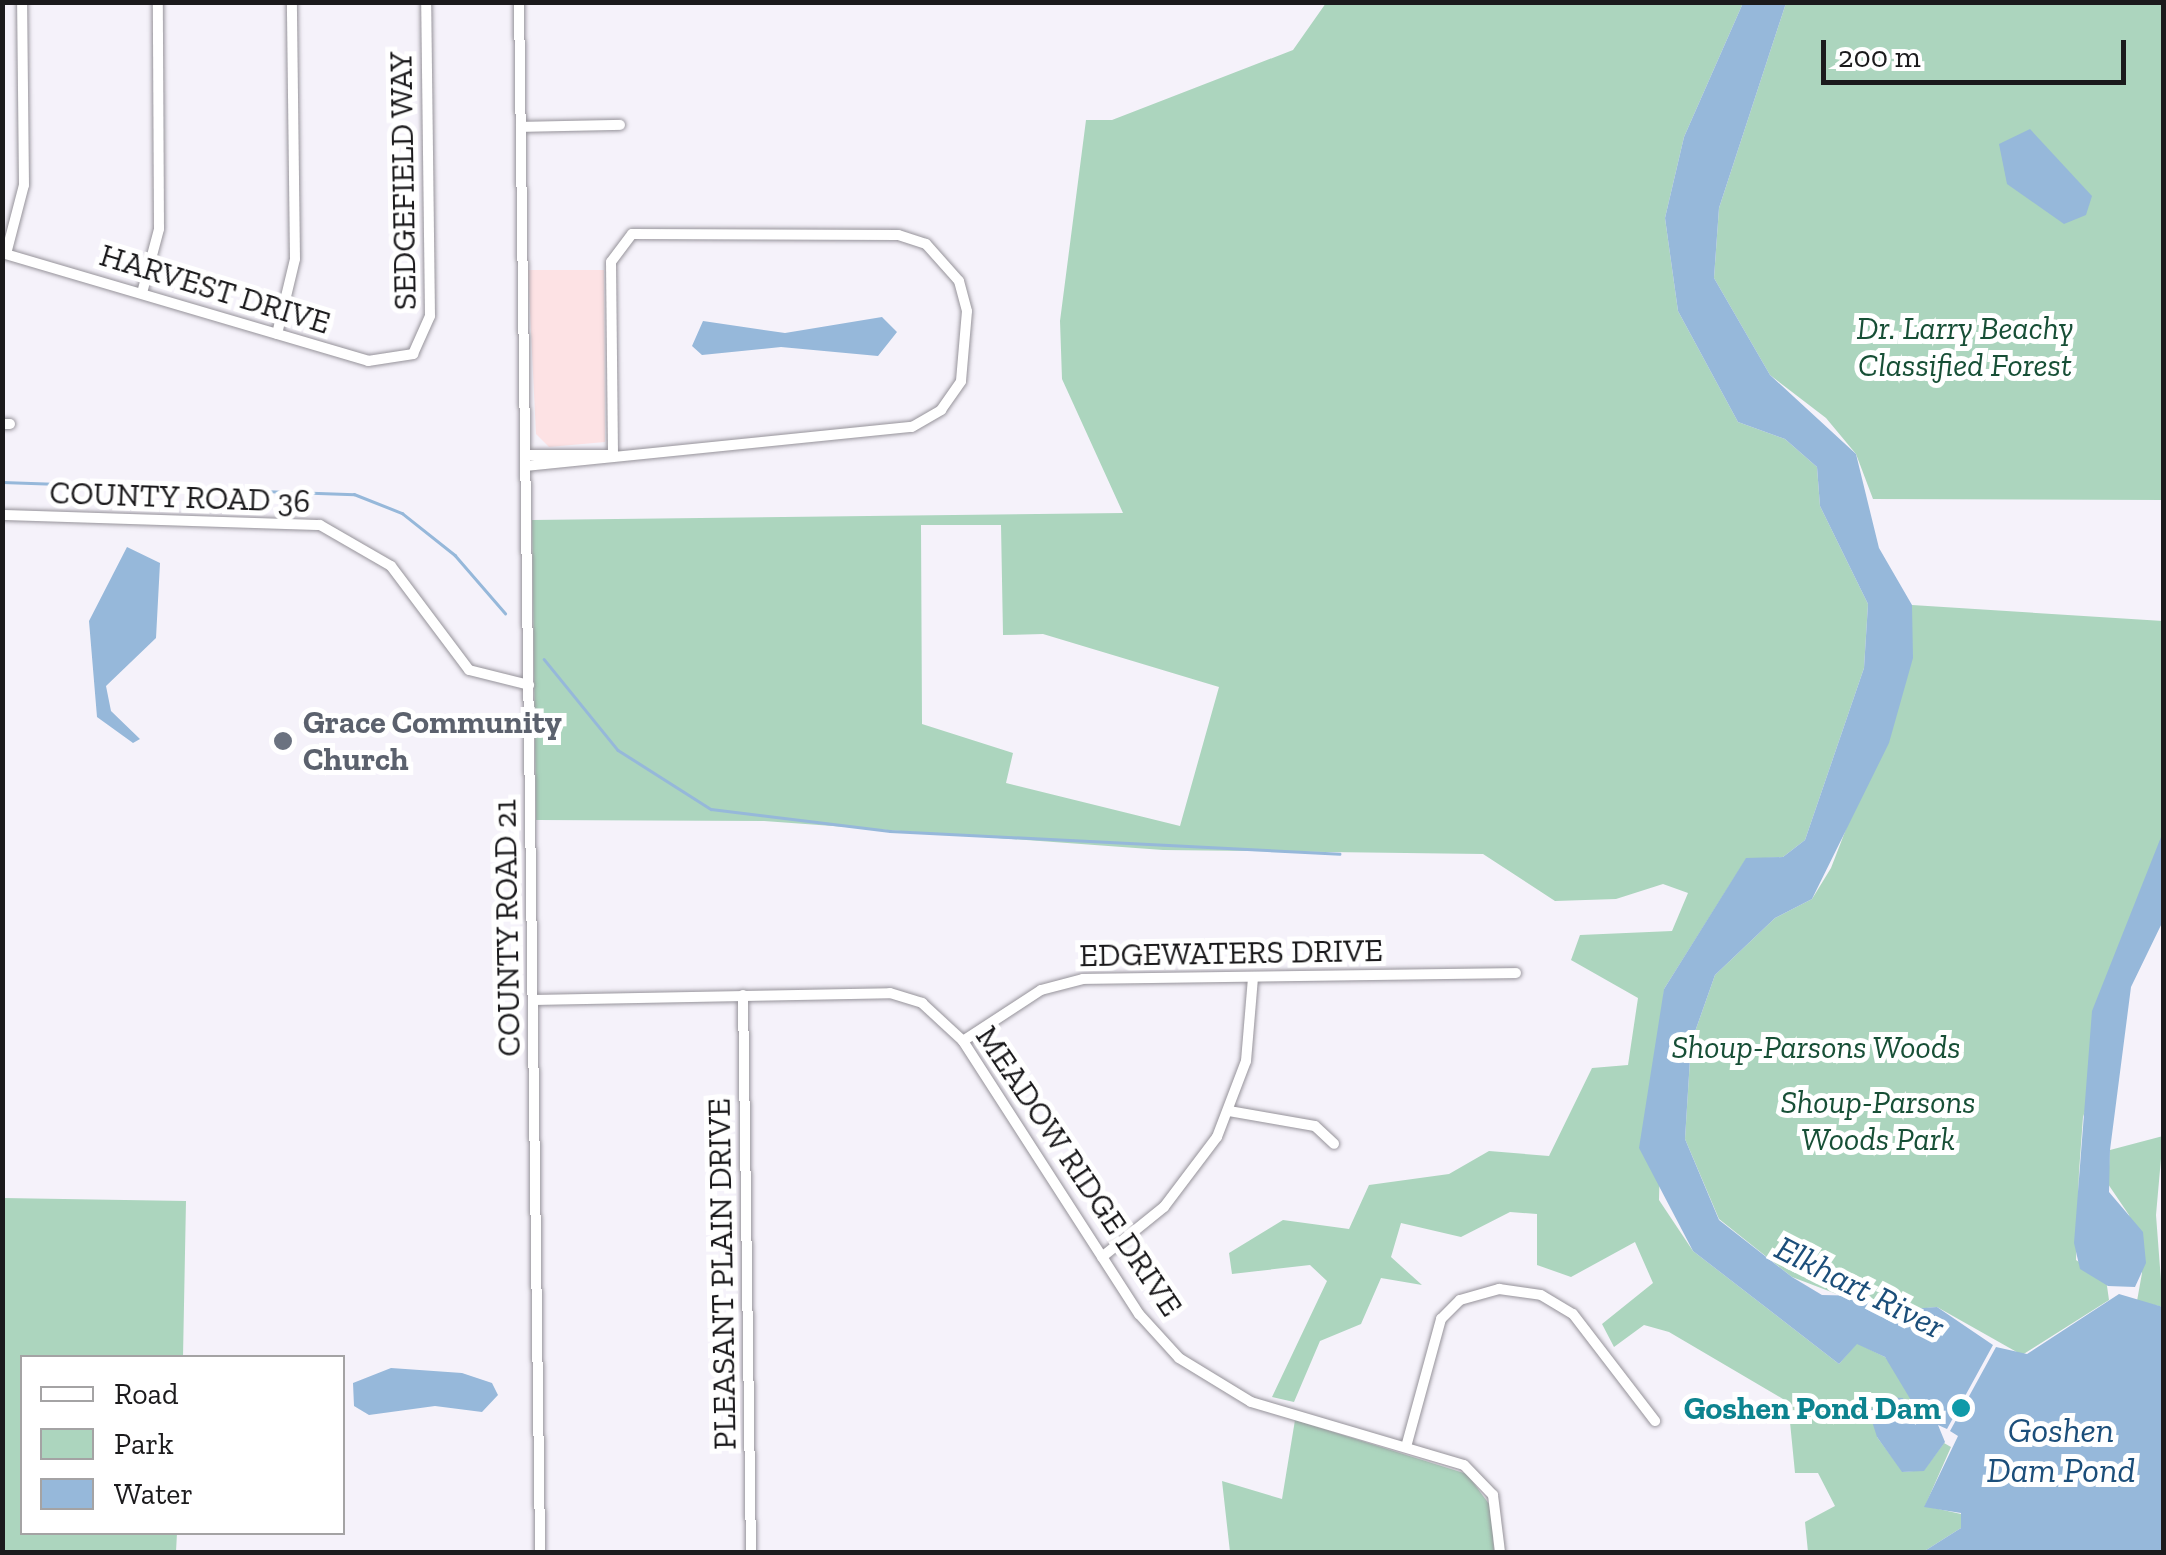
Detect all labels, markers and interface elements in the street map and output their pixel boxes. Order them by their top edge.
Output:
scale bar [1826,20,2131,82]
text: 200 m [1838,39,1921,75]
street label: SEDGEFIELD WAY [382,51,424,311]
street label: HARVEST DRIVE [95,236,335,342]
park label: Dr. Larry Beachy Classified Forest [1857,310,2073,385]
street label: COUNTY ROAD 36 [48,473,312,521]
place label: Grace Community Church [303,704,562,779]
marker: Grace Community Church [272,730,294,752]
street label: COUNTY ROAD 21 [486,799,528,1057]
street label: EDGEWATERS DRIVE [1079,931,1383,975]
street label: MEADOW RIDGE DRIVE [967,1018,1191,1324]
park label: Shoup-Parsons Woods [1671,1028,1961,1066]
park label: Shoup-Parsons Woods Park [1780,1084,1976,1159]
street label: PLEASANT PLAIN DRIVE [700,1098,744,1450]
water label: Elkhart River [1768,1226,1952,1348]
legend [20,1355,345,1535]
text: Road [114,1376,179,1412]
place label: Goshen Pond Dam [1684,1389,1941,1427]
marker: Goshen Pond Dam [1950,1397,1972,1419]
water label: Goshen Dam Pond [1987,1409,2135,1491]
text: Park [114,1426,174,1462]
text: Water [114,1476,193,1512]

